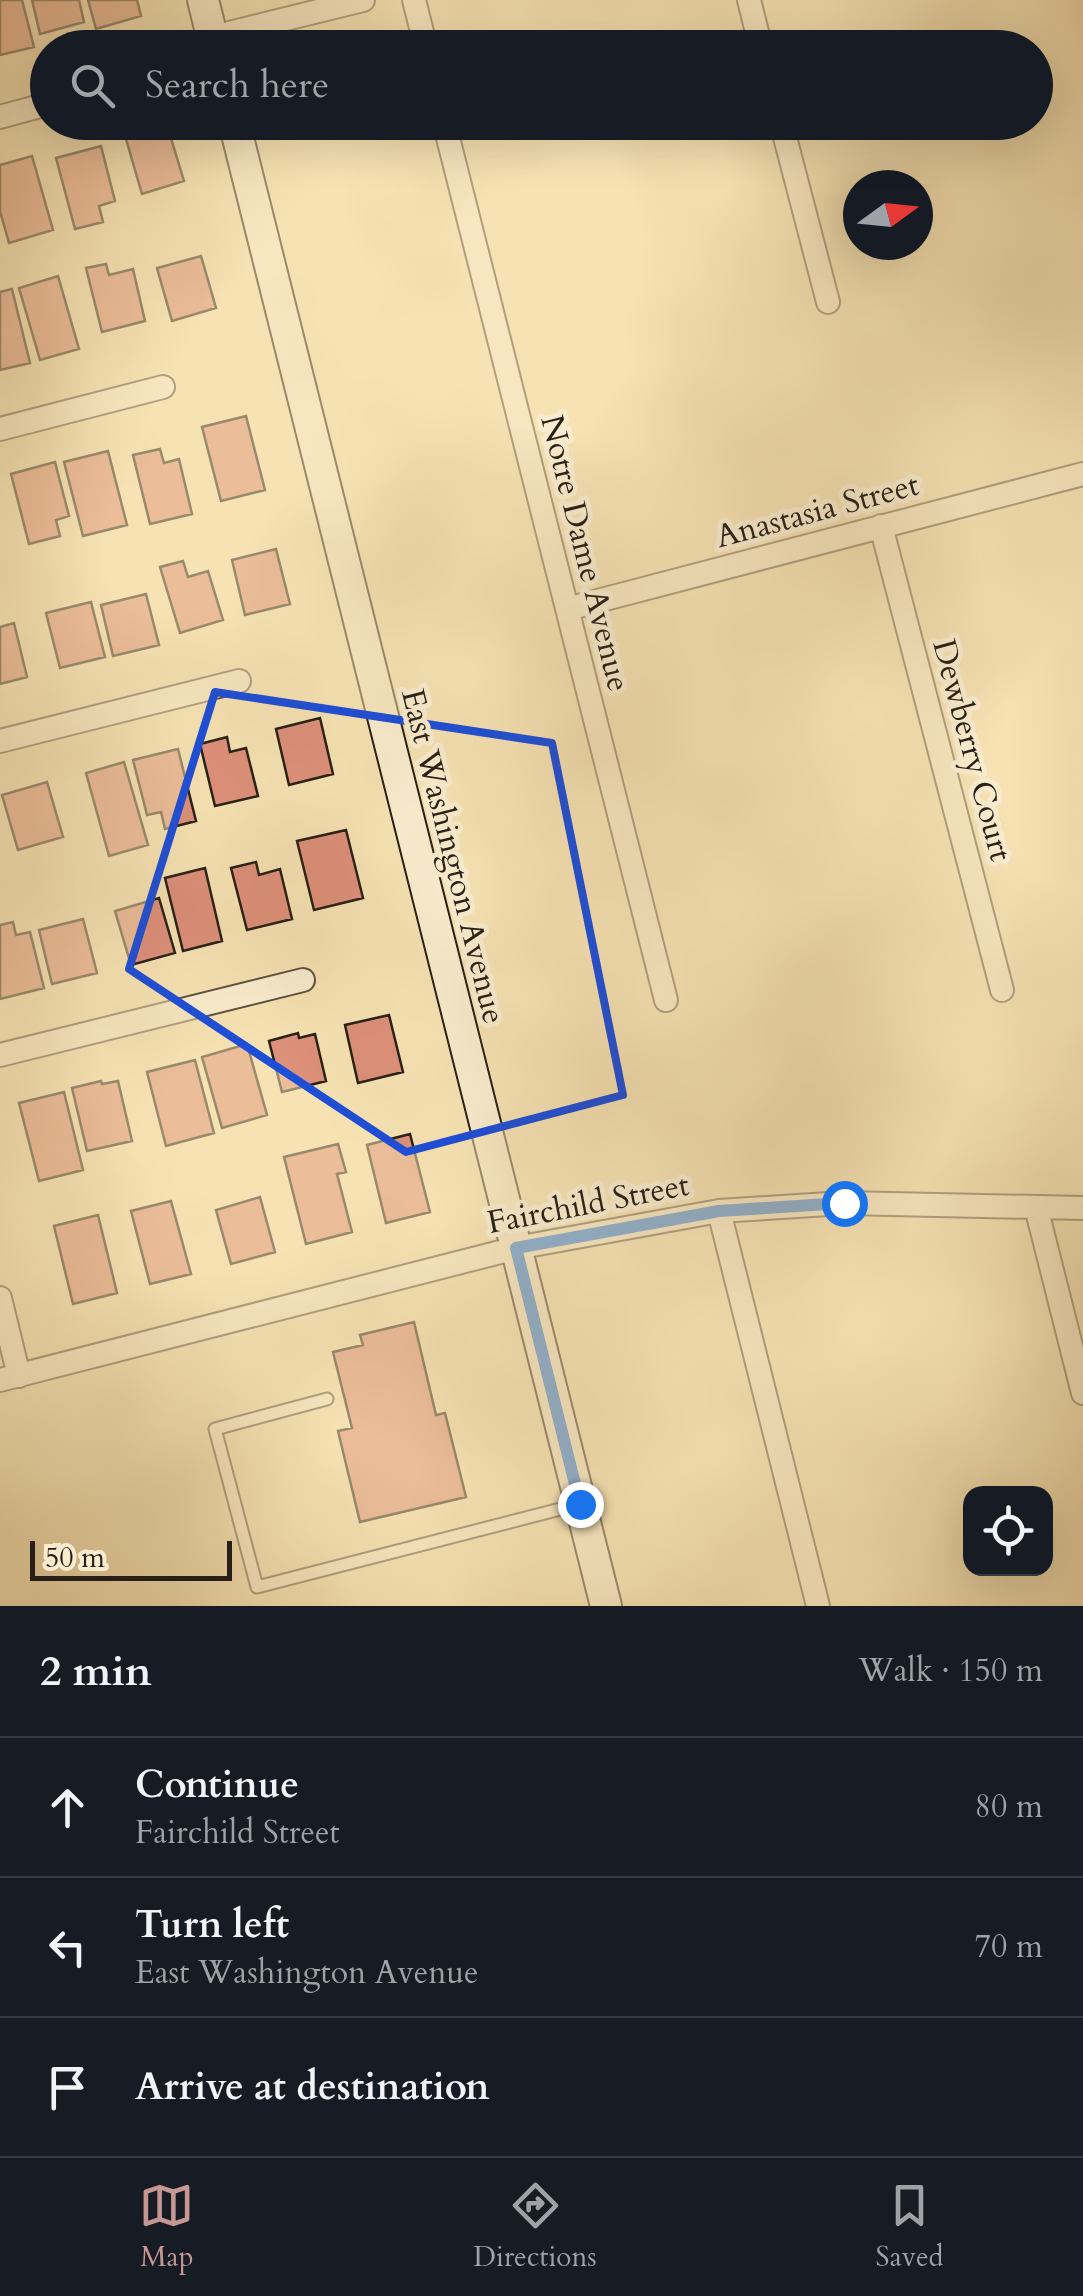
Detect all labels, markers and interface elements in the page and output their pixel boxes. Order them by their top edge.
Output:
search box [30,30,1053,140]
icon: search [65,58,120,113]
text: Search here [145,59,329,111]
north arrow [843,170,933,260]
street label: Notre Dame Avenue [529,410,641,696]
street label: Anastasia Street [711,463,924,559]
street label: Dewberry Court [921,635,1023,866]
street label: East Washington Avenue [390,684,516,1028]
street label: Fairchild Street [484,1163,693,1245]
route start [822,1181,868,1227]
route end [558,1482,604,1528]
map controls [963,1486,1053,1576]
button: locate [963,1486,1053,1576]
scale bar [30,1536,232,1580]
text: 50 m [45,1539,105,1577]
text: 2 min [40,1643,152,1700]
text: Walk · 150 m [858,1649,1043,1693]
text: Continue [135,1759,299,1811]
icon: ahead [40,1780,95,1835]
text: 80 m [975,1785,1043,1829]
text: Fairchild Street [135,1811,340,1855]
text: Turn left [135,1899,289,1951]
icon: left [40,1920,95,1975]
text: 70 m [975,1925,1043,1969]
text: East Washington Avenue [135,1951,479,1995]
icon: arrive [40,2060,95,2115]
text: Arrive at destination [135,2061,490,2113]
tab: Map [139,2178,194,2276]
tab: Directions [473,2178,597,2276]
tab: Saved [876,2178,944,2276]

